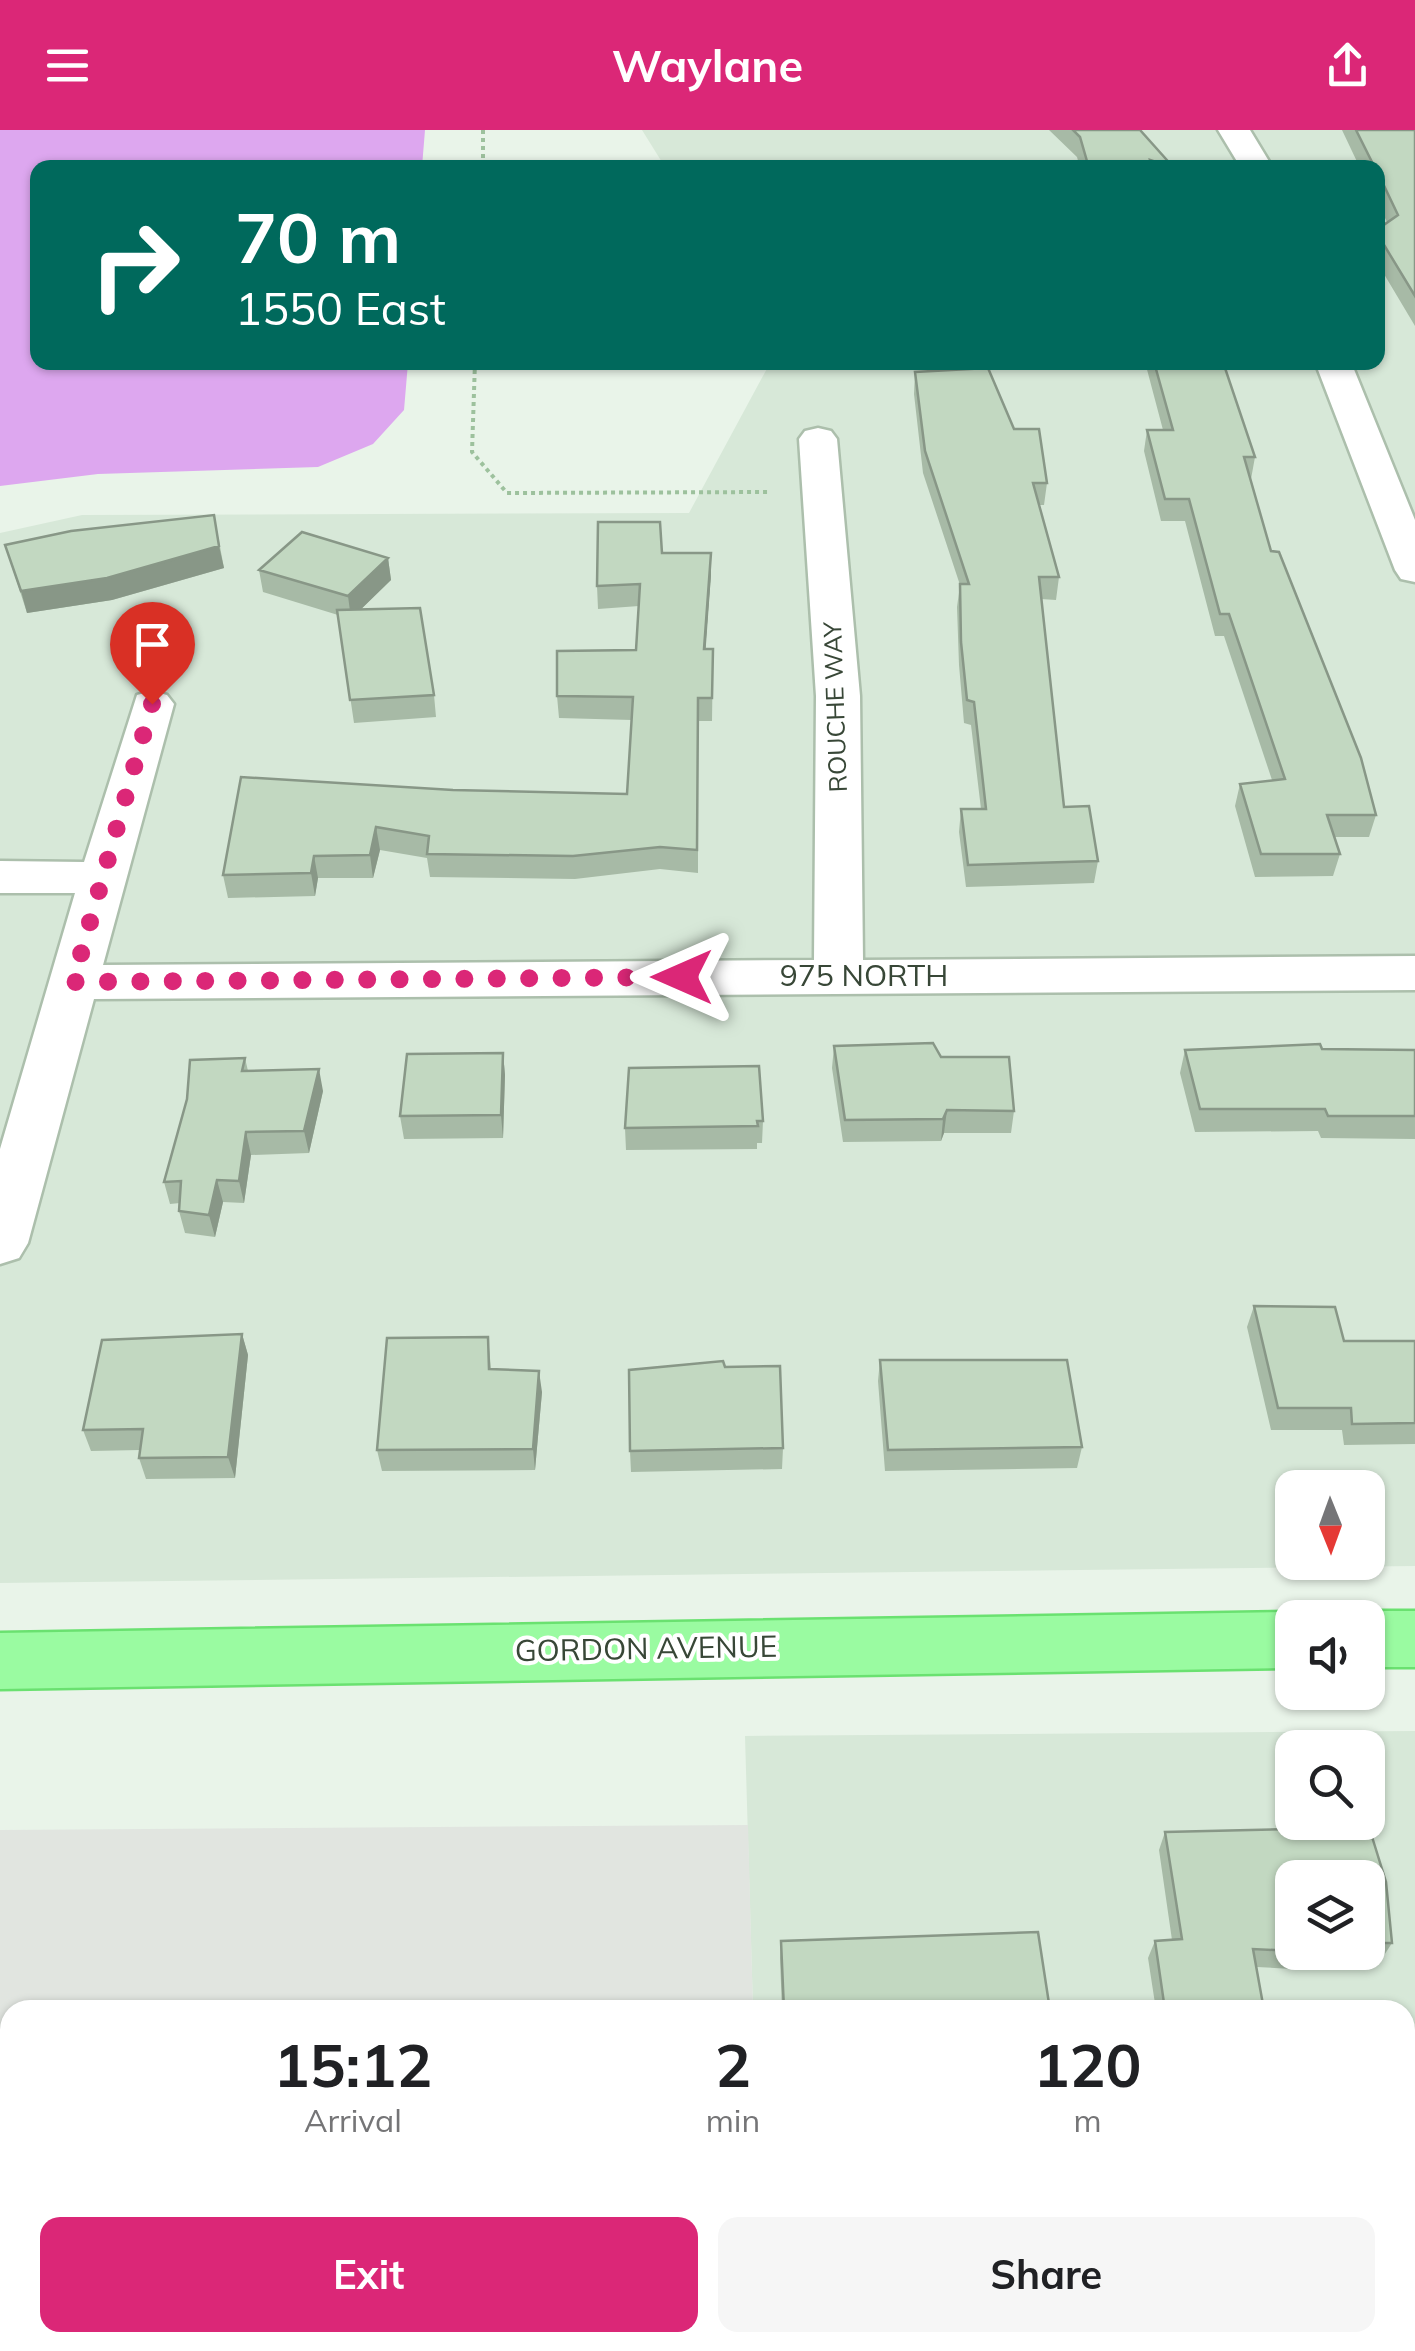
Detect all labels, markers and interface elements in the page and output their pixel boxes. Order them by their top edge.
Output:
text: Waylane [612,37,803,93]
icon: menu [40,38,95,93]
icon: share [1320,38,1375,93]
text: 70 m [235,193,401,281]
icon: right [70,200,200,330]
text: 1550 East [235,280,446,336]
pin [110,602,195,705]
icon: arrive [125,617,180,672]
street label: ROUCHE WAY [816,620,853,793]
position arrow [630,925,734,1029]
street label: 975 NORTH [780,956,948,994]
north arrow [1275,1470,1385,1580]
map controls [1275,1470,1385,1970]
button: sound [1275,1600,1385,1710]
street label: GORDON AVENUE [514,1627,778,1669]
button: search [1275,1730,1385,1840]
button: layers [1275,1860,1385,1970]
text: 15:12 [273,2027,432,2102]
text: 2 [715,2027,751,2102]
text: 120 [1034,2027,1142,2102]
text: Arrival [304,2100,402,2140]
text: min [706,2100,760,2140]
text: m [1074,2100,1102,2140]
button: Exit [40,2217,698,2332]
button: Share [718,2217,1375,2332]

